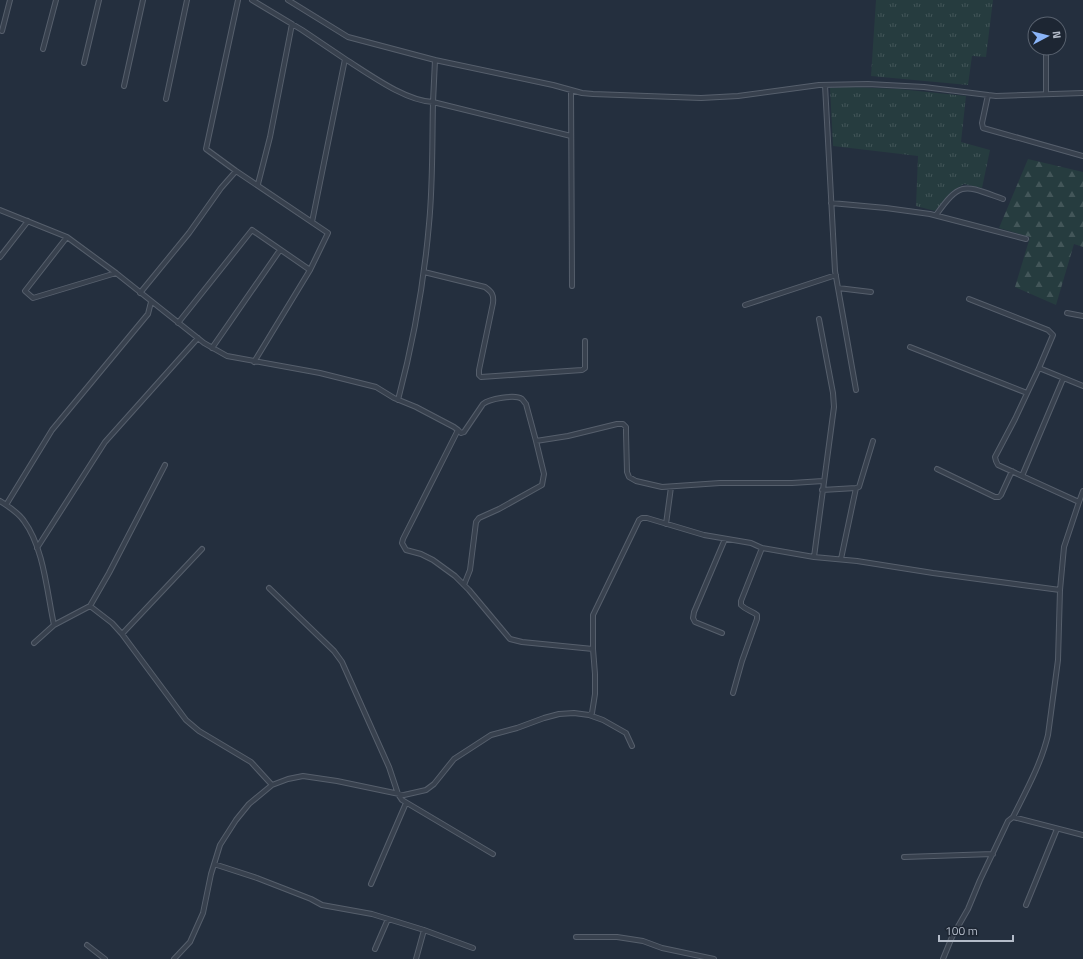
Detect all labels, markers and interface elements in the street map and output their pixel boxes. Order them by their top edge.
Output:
north arrow [1027,16,1067,56]
text: N [1049,30,1065,40]
scale bar [939,917,1013,943]
text: 100 m [945,921,978,940]

